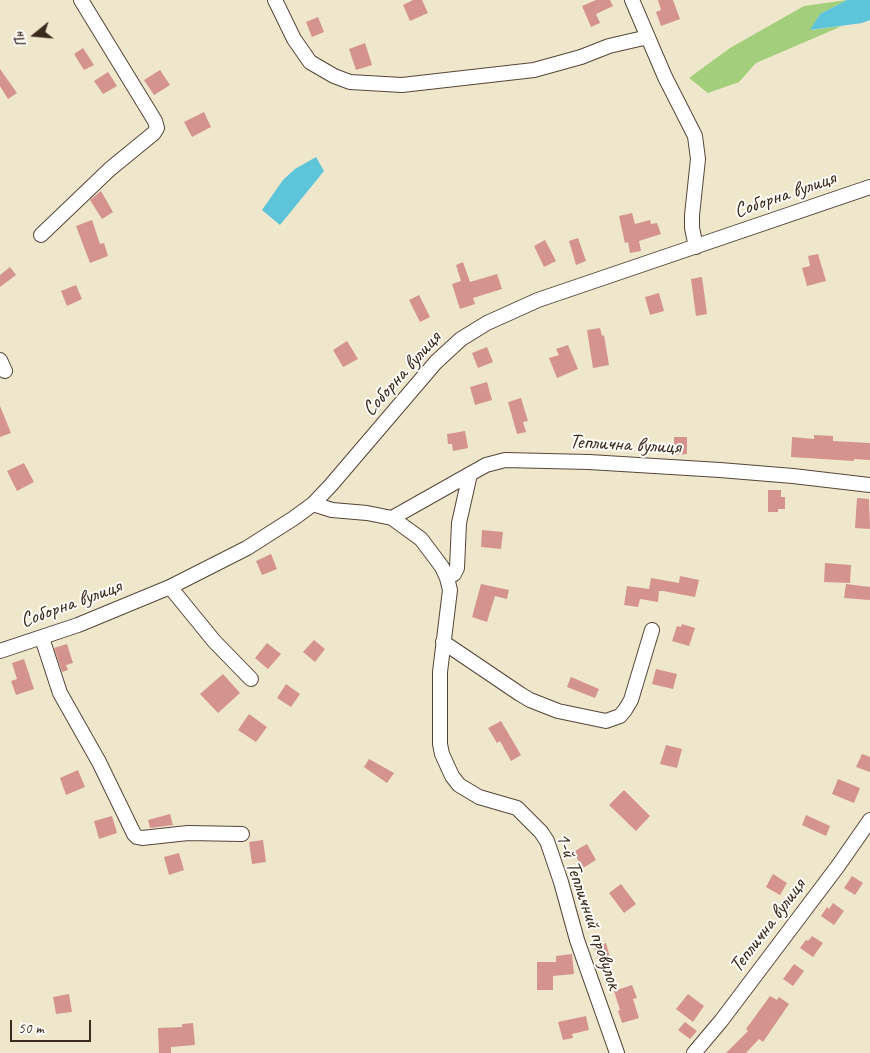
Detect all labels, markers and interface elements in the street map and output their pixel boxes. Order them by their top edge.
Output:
north arrow [10,10,60,60]
text: Пн [10,30,30,49]
street label: Соборна вулиця [731,166,839,224]
street label: Соборна вулиця [357,326,447,422]
street label: Теплична вулиця [569,429,681,461]
street label: Соборна вулиця [17,574,125,634]
street label: 1-й Тепличний провулок [549,829,627,993]
street label: Теплична вулиця [724,874,812,978]
scale bar [12,1010,94,1042]
text: 50 m [18,1019,44,1038]

